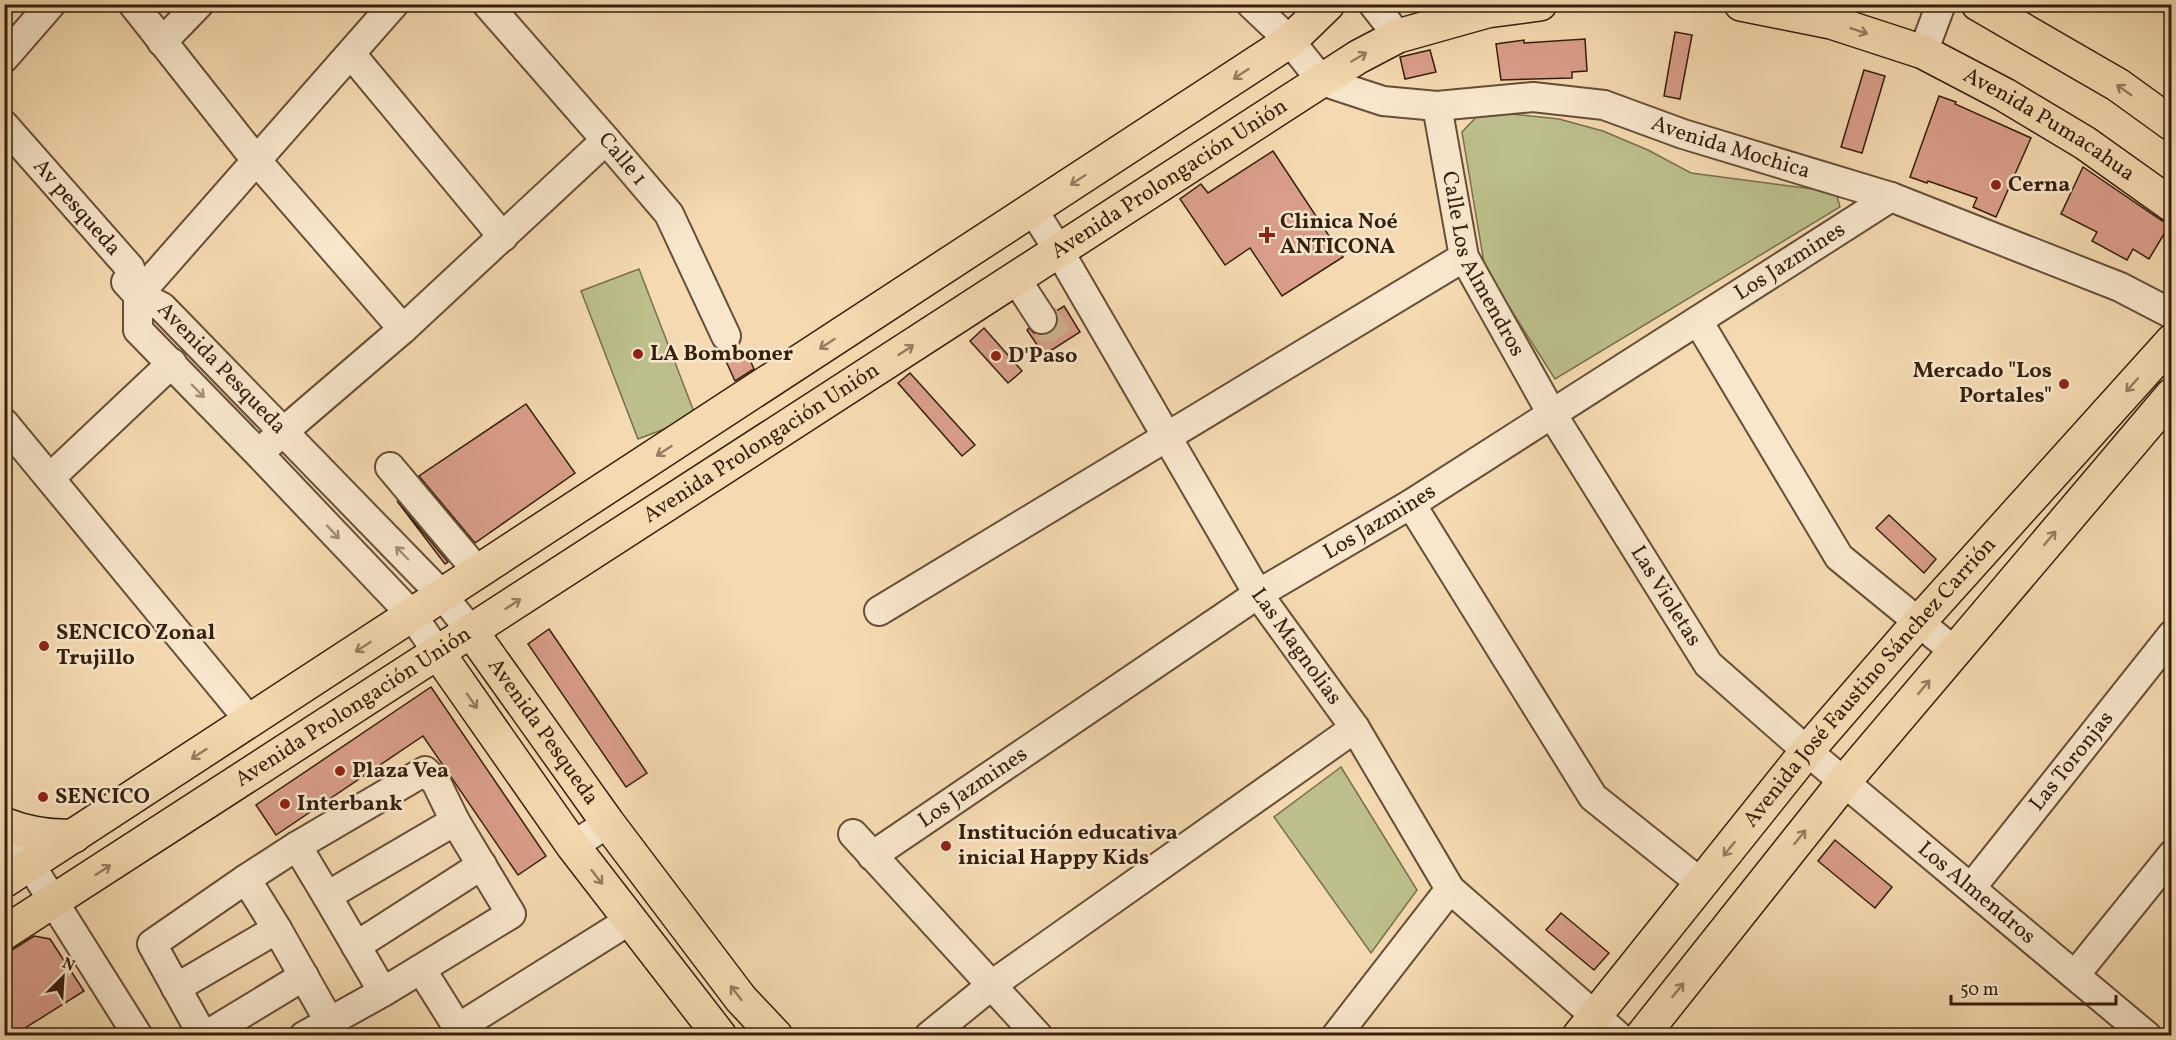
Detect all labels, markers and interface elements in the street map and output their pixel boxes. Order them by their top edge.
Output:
one-way arrow [1849,26,1868,37]
one-way arrow [1350,51,1367,63]
street label: Avenida Pumacahua [1958,60,2141,189]
one-way arrow [1233,68,1250,80]
one-way arrow [2116,84,2132,96]
street label: Avenida Prolongación Unión [1045,91,1294,267]
street label: Avenida Mochica [1647,108,1814,187]
street label: Calle 1 [591,126,654,193]
street label: Av pesqueda [25,152,128,263]
street label: Calle Los Almendros [1433,169,1532,362]
place label: Cerna [2008,170,2070,201]
one-way arrow [1070,174,1087,186]
marker: Cerna [1989,178,2003,192]
place label: Clinica Noé ANTICONA [1280,207,1398,263]
street label: Los Jazmines [1729,214,1852,309]
marker: Clinica Noé ANTICONA [1258,226,1276,244]
street label: Avenida Pesqueda [150,295,293,442]
one-way arrow [818,338,835,351]
place label: LA Bomboner [650,339,794,370]
place label: D'Paso [1008,341,1078,372]
one-way arrow [898,344,914,356]
marker: LA Bomboner [631,347,645,361]
marker: D'Paso [989,349,1003,363]
street label: Avenida Prolongación Unión [637,355,886,531]
place label: Mercado "Los Portales" [1913,356,2052,412]
marker: Mercado "Los Portales" [2057,377,2071,391]
one-way arrow [2125,377,2139,392]
one-way arrow [191,384,206,399]
one-way arrow [656,445,672,457]
street label: Los Jazmines [1318,476,1442,568]
one-way arrow [326,525,340,540]
street label: Avenida José Faustino Sánchez Carrión [1736,530,2004,834]
one-way arrow [2043,531,2057,546]
street label: Las Violetas [1622,540,1709,653]
one-way arrow [394,546,409,561]
street label: Las Magnolias [1243,582,1349,712]
one-way arrow [505,598,521,610]
place label: SENCICO Zonal Trujillo [56,618,215,674]
street label: Avenida Prolongación Unión [229,619,478,795]
marker: SENCICO Zonal Trujillo [37,639,51,653]
one-way arrow [355,641,371,653]
street label: Avenida Pesqueda [480,652,606,812]
one-way arrow [1917,680,1931,695]
one-way arrow [466,692,478,709]
street label: Las Toronjas [2022,704,2121,818]
street label: Los Jazmines [912,739,1034,836]
one-way arrow [192,748,208,760]
place label: Plaza Vea [352,756,449,787]
marker: Plaza Vea [333,764,347,778]
place label: SENCICO [55,782,150,813]
place label: Interbank [297,789,403,820]
marker: SENCICO [36,790,50,804]
marker: Interbank [278,797,292,811]
place label: Institución educativa inicial Happy Kids [958,818,1178,874]
one-way arrow [1793,830,1806,846]
street label: Los Almendros [1911,834,2042,952]
marker: Institución educativa inicial Happy Kids [939,839,953,853]
one-way arrow [1723,841,1736,857]
one-way arrow [94,863,111,875]
one-way arrow [590,869,603,885]
north arrow [33,947,93,1007]
text: N [59,953,78,978]
scale bar [1951,968,2116,1006]
text: 50 m [1960,978,1999,1003]
one-way arrow [1671,983,1685,998]
one-way arrow [730,985,743,1001]

